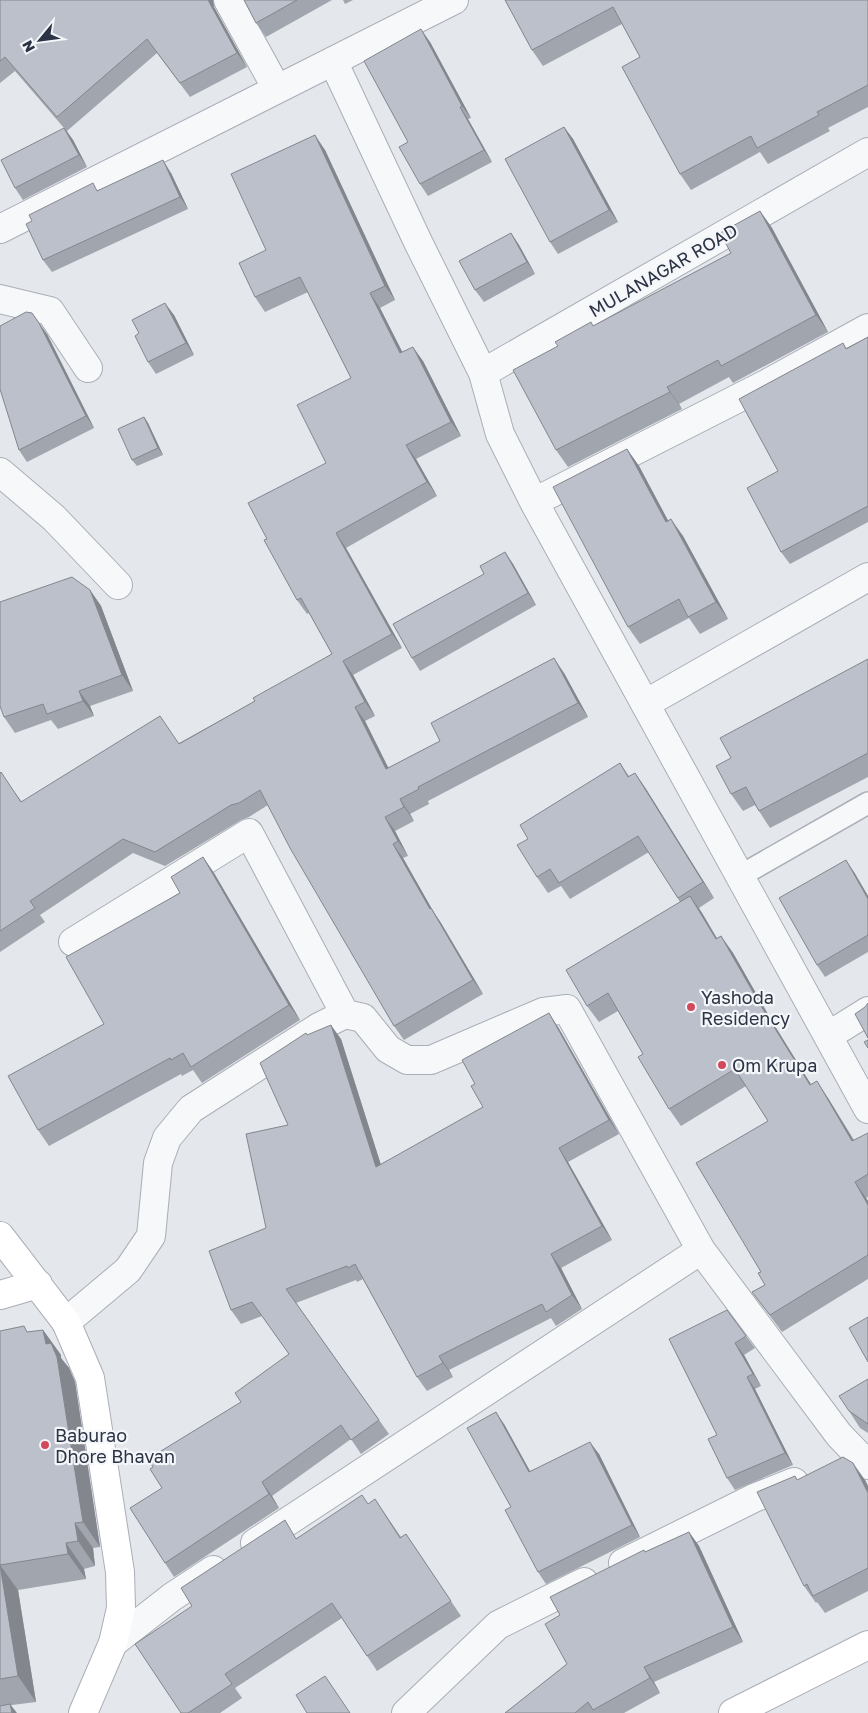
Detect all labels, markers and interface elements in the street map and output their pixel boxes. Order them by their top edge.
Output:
north arrow [15,15,65,65]
text: N [18,38,38,55]
street label: MULANAGAR ROAD [585,219,741,321]
place label: Yashoda Residency [701,986,790,1029]
marker: Yashoda Residency [685,1001,697,1013]
place label: Om Krupa [732,1054,817,1076]
marker: Om Krupa [716,1059,728,1071]
place label: Baburao Dhore Bhavan [55,1424,175,1467]
marker: Baburao Dhore Bhavan [39,1439,51,1451]

